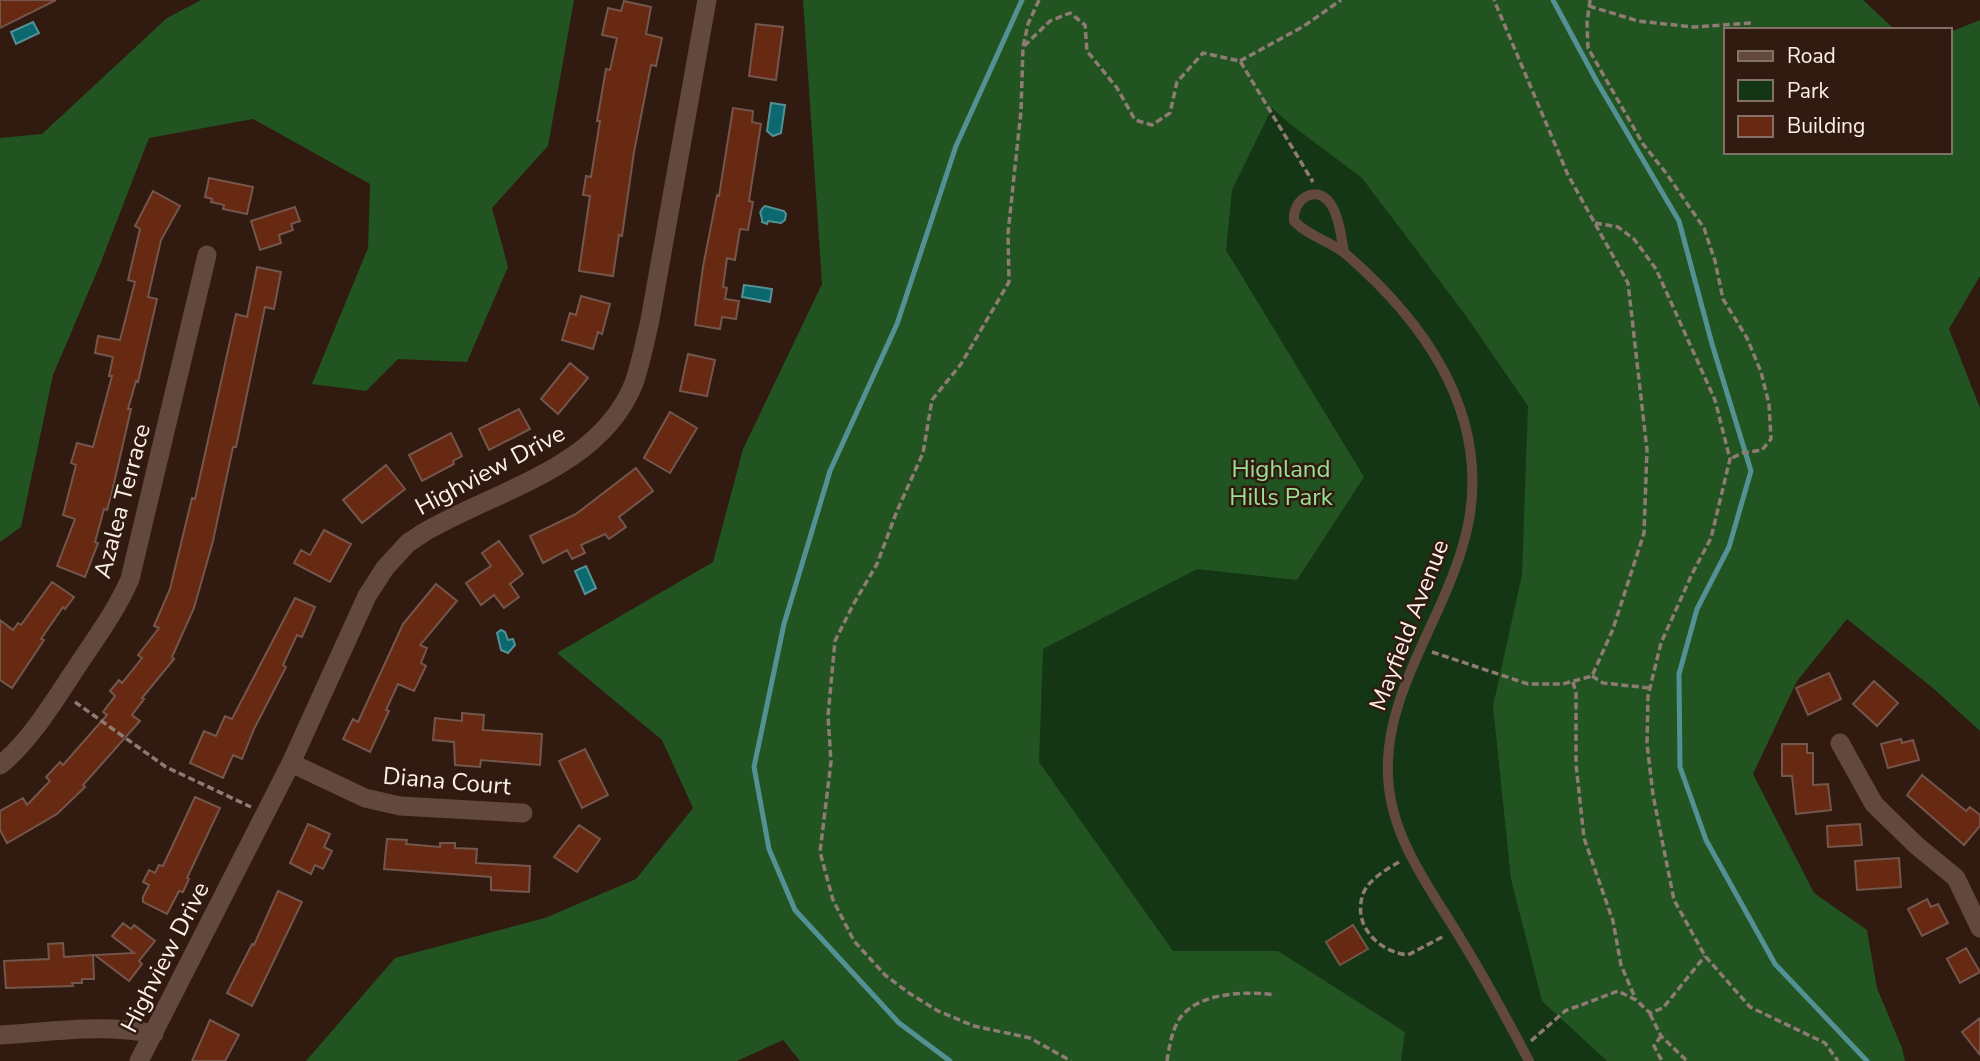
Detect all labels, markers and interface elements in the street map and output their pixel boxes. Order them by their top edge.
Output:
legend [1724,28,1952,154]
text: Road [1787,42,1836,70]
text: Park [1787,77,1829,105]
text: Building [1787,112,1865,140]
street label: Highview Drive [410,417,570,523]
street label: Azalea Terrace [86,420,158,582]
park label: Highland Hills Park [1229,453,1334,513]
street label: Mayfield Avenue [1362,535,1456,715]
street label: Diana Court [382,759,513,803]
street label: Highview Drive [113,876,217,1038]

